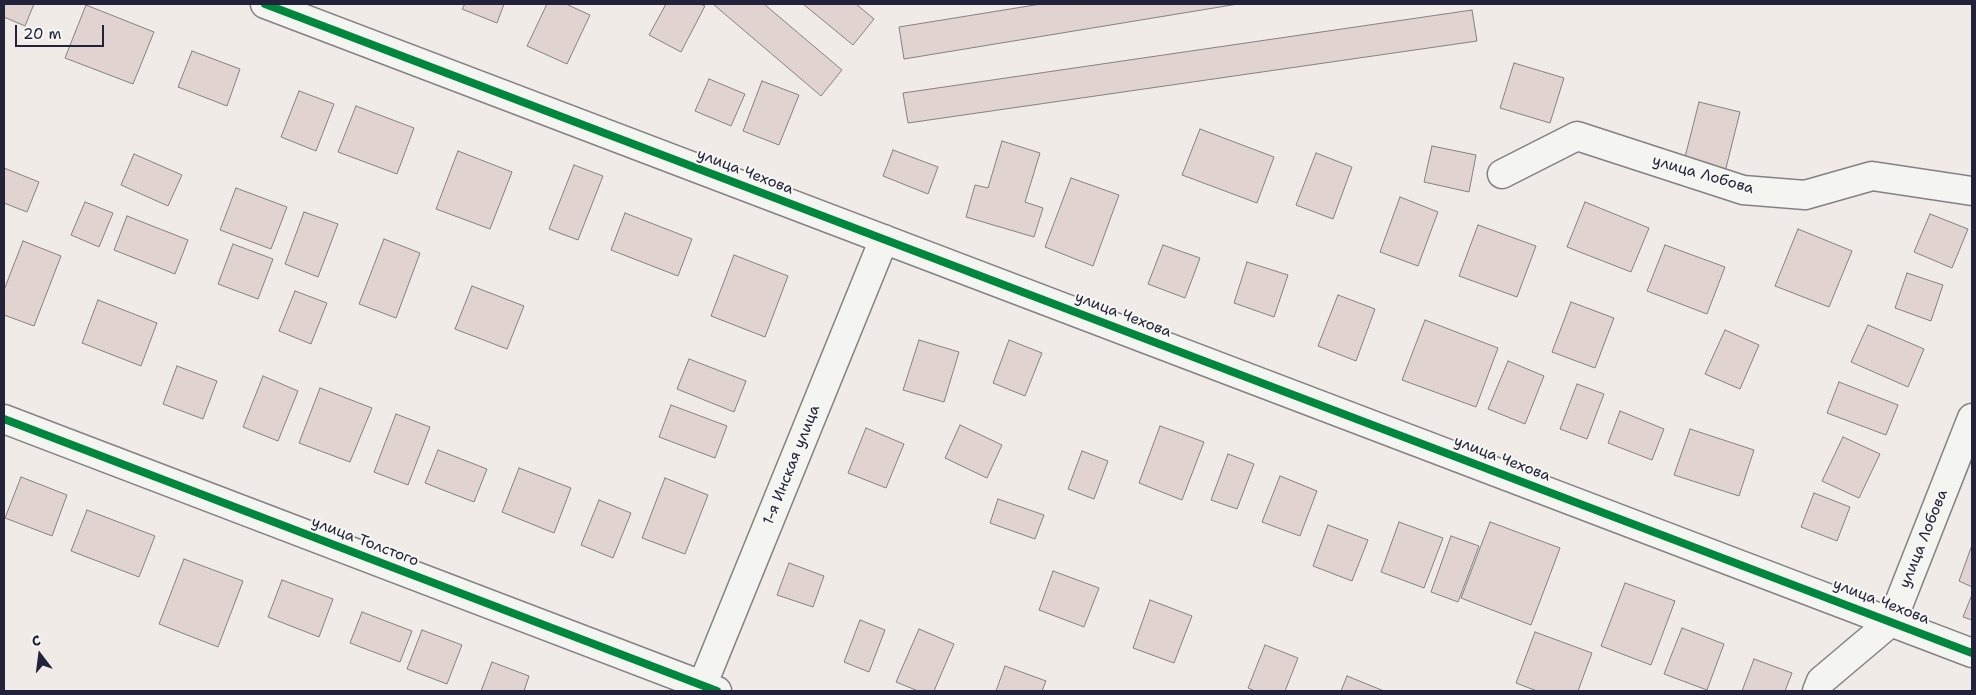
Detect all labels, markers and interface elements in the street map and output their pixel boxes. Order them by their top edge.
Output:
scale bar [18,15,106,47]
text: 20 m [23,24,62,44]
street label: улица Чехова [694,145,796,199]
street label: улица Лобова [1650,152,1756,198]
street label: улица Чехова [1072,288,1174,342]
street label: 1-я Инская улица [760,402,824,528]
street label: улица Чехова [1451,432,1553,486]
street label: улица Лобова [1896,487,1952,591]
street label: улица Толстого [309,513,421,571]
street label: улица Чехова [1830,575,1932,629]
north arrow [15,630,65,680]
text: С [30,631,43,650]

